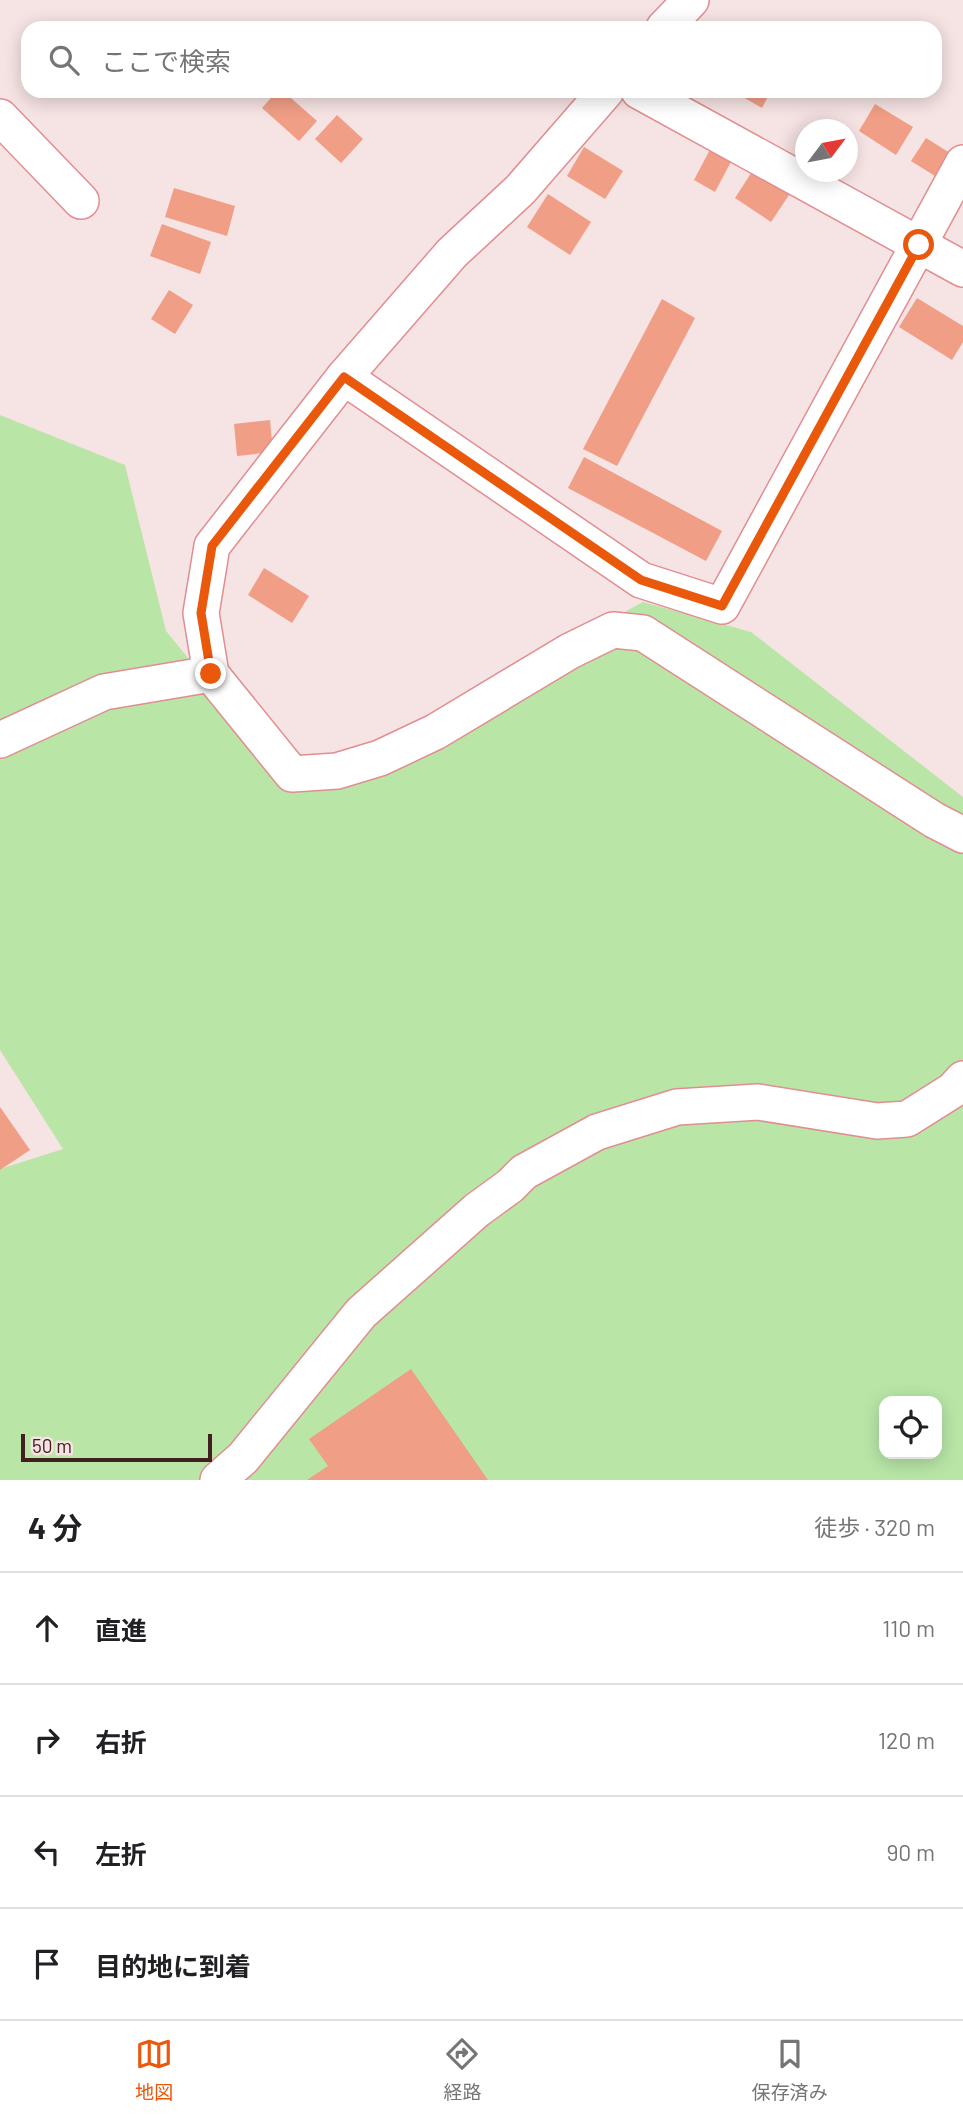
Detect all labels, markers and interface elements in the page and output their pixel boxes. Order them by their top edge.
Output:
search box [21,21,942,98]
icon: search [45,41,83,79]
text: ここで検索 [101,45,231,76]
north arrow [795,119,858,182]
route start [903,229,934,260]
route end [195,658,226,689]
map controls [879,1396,942,1459]
button: locate [879,1396,942,1459]
scale bar [21,1431,212,1463]
text: 50 m [32,1434,72,1457]
text: 4 分 [28,1509,82,1545]
text: 徒歩 · 320 m [814,1513,935,1541]
icon: ahead [28,1609,66,1647]
text: 直進 [95,1614,147,1645]
text: 110 m [882,1614,935,1642]
icon: right [28,1721,66,1759]
text: 右折 [95,1726,147,1757]
text: 120 m [878,1726,935,1754]
icon: left [28,1833,66,1871]
text: 左折 [95,1838,147,1869]
text: 90 m [886,1838,935,1866]
icon: arrive [28,1945,66,1983]
text: 目的地に到着 [95,1950,251,1981]
tab: 地図 [135,2035,173,2104]
tab: 経路 [443,2035,482,2104]
tab: 保存済み [752,2035,828,2104]

